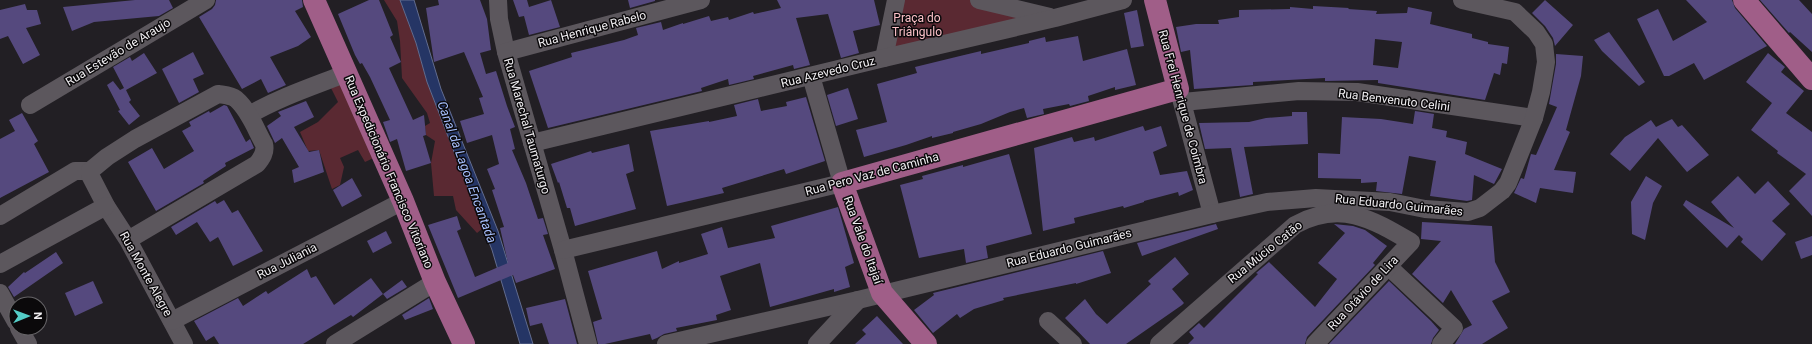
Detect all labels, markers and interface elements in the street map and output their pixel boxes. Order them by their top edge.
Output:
street label: Rua Henrique Rabelo [536,8,648,50]
park label: Praça do Triângulo [892,11,942,39]
street label: Rua Estevão de Araujo [63,15,173,89]
street label: Rua Frei Henrique de Coimbra [1156,28,1210,186]
street label: Rua Azevedo Cruz [779,54,877,90]
street label: Rua Marechal Taumaturgo [501,56,553,196]
street label: Rua Expedicionário Francisco Vitoriano [342,73,436,271]
street label: Rua Benvenuto Celini [1337,86,1451,114]
water label: Canal da Lagoa Encantada [434,99,500,245]
street label: Rua Pero Vaz de Caminha [804,149,940,199]
street label: Rua Eduardo Guimarães [1334,191,1464,219]
street label: Rua Vale do Itajaí [841,194,886,287]
street label: Rua Múcio Catão [1225,218,1305,286]
street label: Rua Eduardo Guimarães [1005,226,1133,270]
street label: Rua Monte Alegre [117,229,175,319]
street label: Rua Juliania [255,240,319,282]
street label: Rua Otávio de Lira [1325,253,1401,333]
north arrow [8,296,48,336]
text: N [31,312,44,320]

